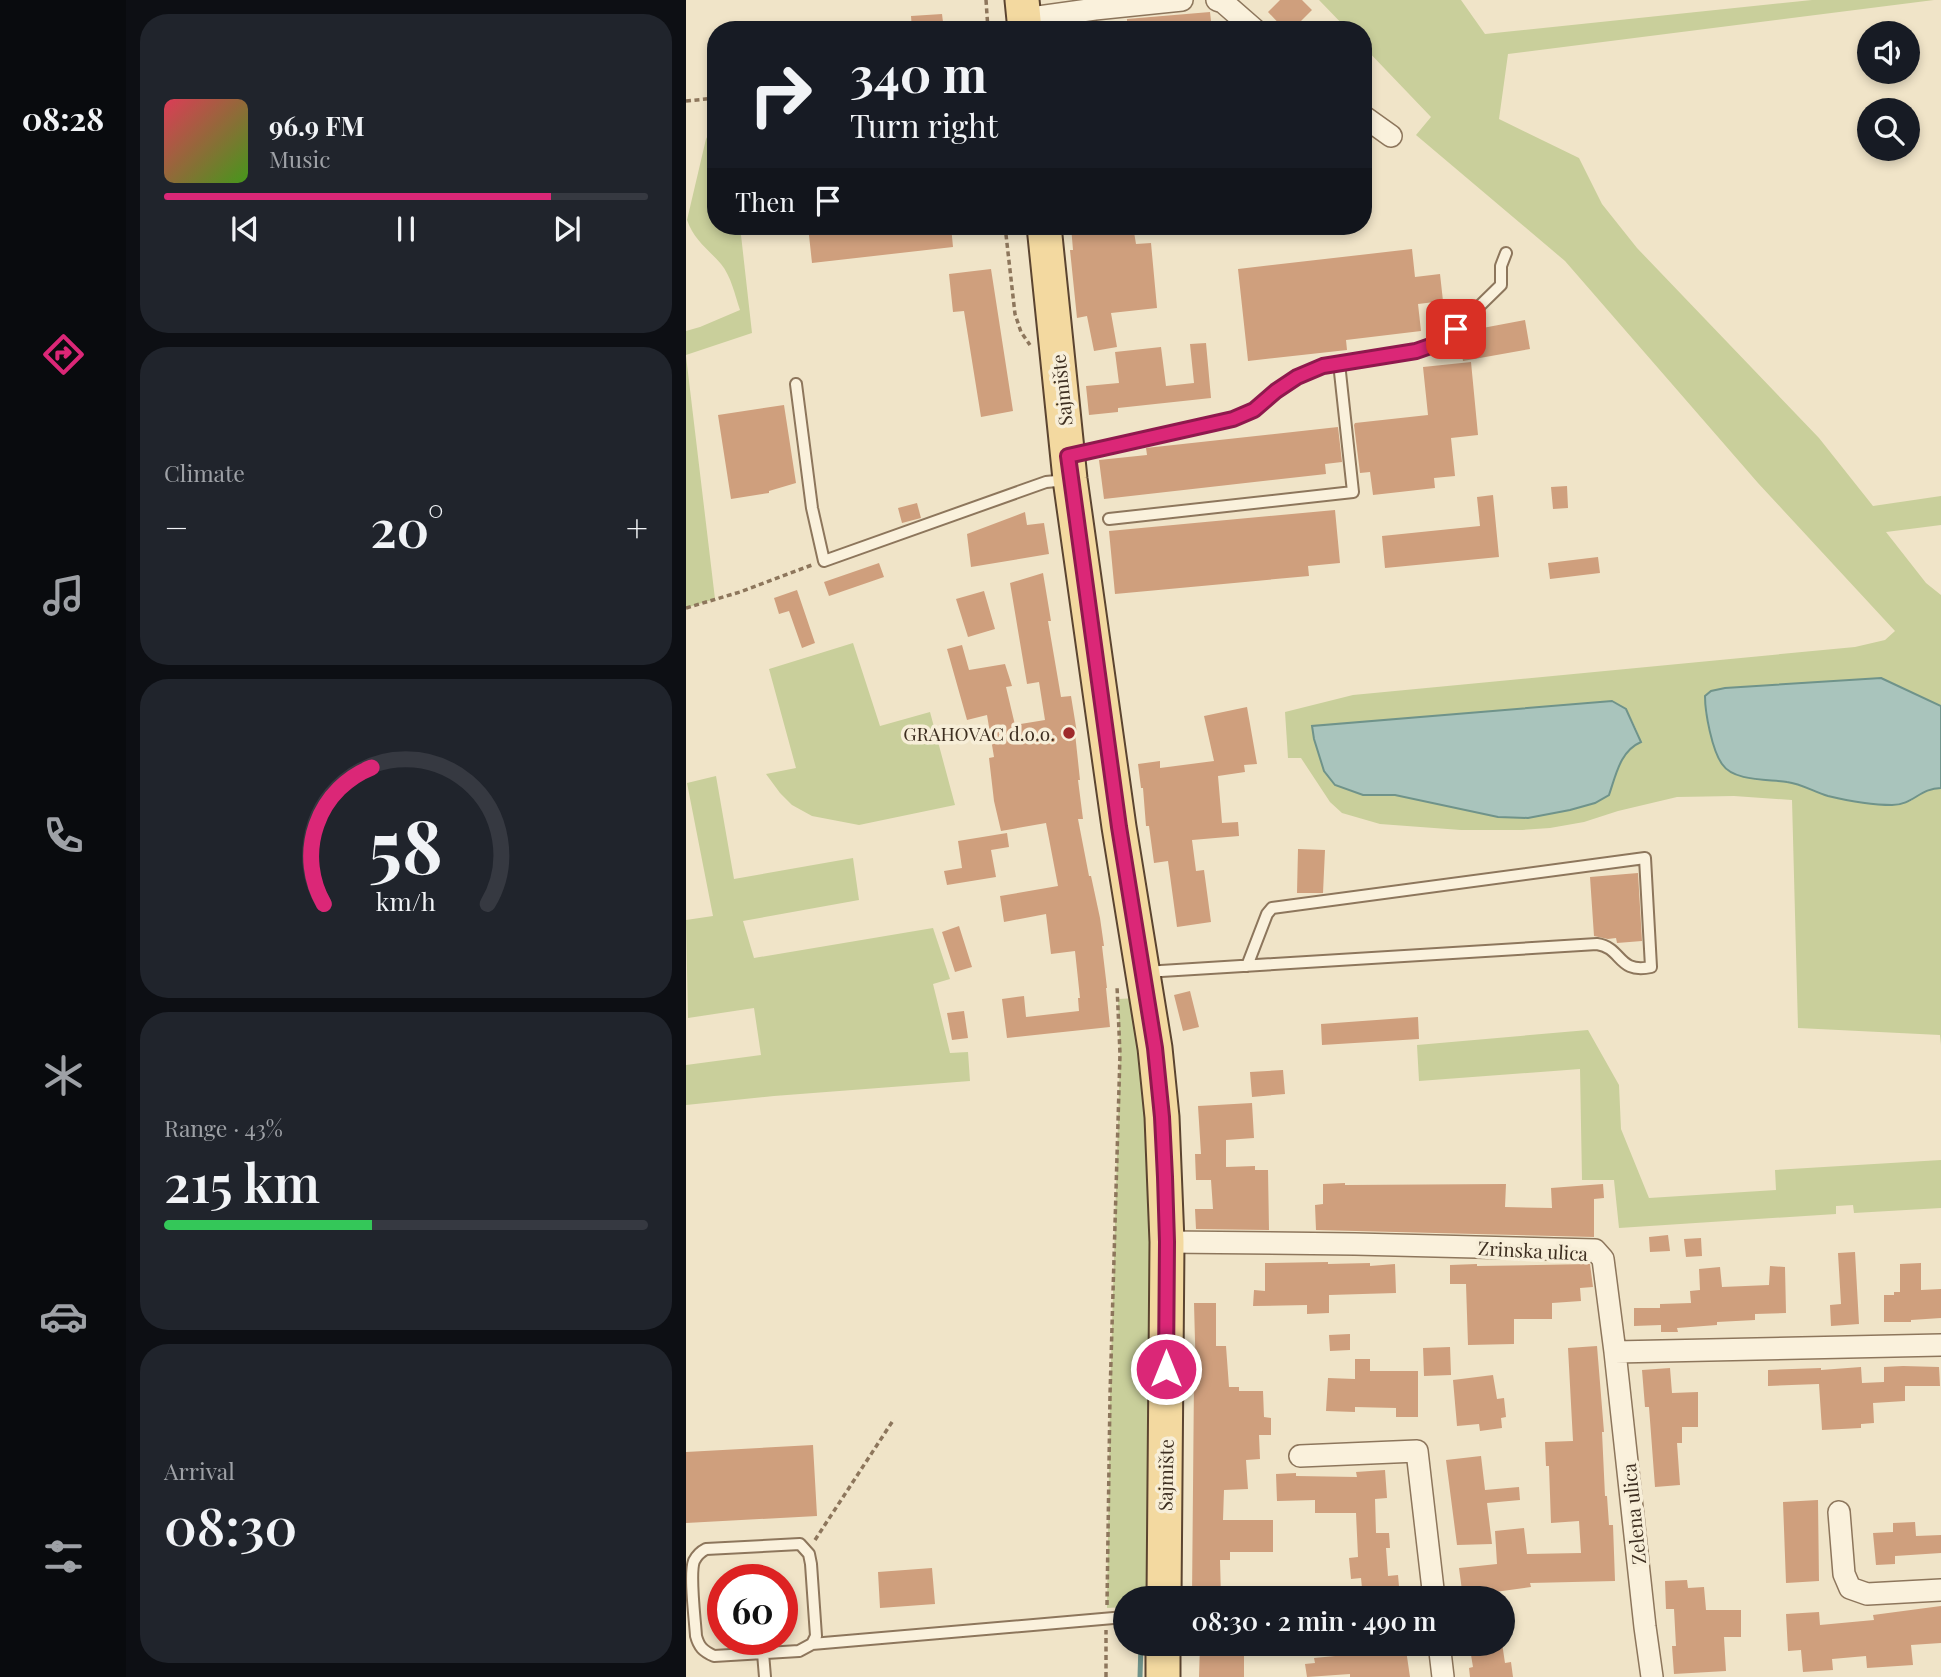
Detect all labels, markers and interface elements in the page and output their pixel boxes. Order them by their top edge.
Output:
map controls [1857,21,1920,161]
button: sound [1857,21,1920,84]
text: 340 m [850,40,987,105]
icon: right [735,49,826,140]
text: 08:28 [22,96,104,139]
button: search [1857,98,1920,161]
text: Turn right [850,103,998,146]
text: 96.9 FM [269,108,365,143]
text: Music [269,143,330,174]
icon: arrive [809,182,847,220]
text: Then [735,184,795,219]
icon: previous [226,210,264,248]
icon: pause [387,210,425,248]
icon: next [548,210,586,248]
pin [1426,299,1486,359]
icon: arrive [1437,310,1475,348]
icon: directions [39,330,88,379]
street label: Sajmište [1044,353,1078,427]
text: Climate [164,457,245,488]
text: 20° [370,492,444,561]
text: − [164,501,189,552]
text: + [626,501,648,552]
icon: music [39,571,88,620]
place label: GRAHOVAC d.o.o. [903,720,1055,746]
marker: GRAHOVAC d.o.o. [1061,725,1077,741]
text: 58 [369,796,443,893]
icon: phone [39,811,88,860]
text: km/h [376,884,436,917]
icon: climate [39,1051,88,1100]
text: Range · 43% [164,1112,283,1143]
text: 215 km [164,1147,320,1216]
street label: Zrinska ulica [1477,1234,1589,1266]
icon: car [39,1292,88,1341]
position arrow [1129,1332,1203,1406]
street label: Sajmište [1151,1439,1179,1511]
text: Arrival [164,1455,235,1486]
street label: Zelena ulica [1615,1462,1651,1566]
text: 08:30 [164,1490,297,1559]
icon: filters [39,1532,88,1581]
speed limit sign: 60 [707,1564,798,1655]
text: 08:30 · 2 min · 490 m [1192,1603,1436,1638]

